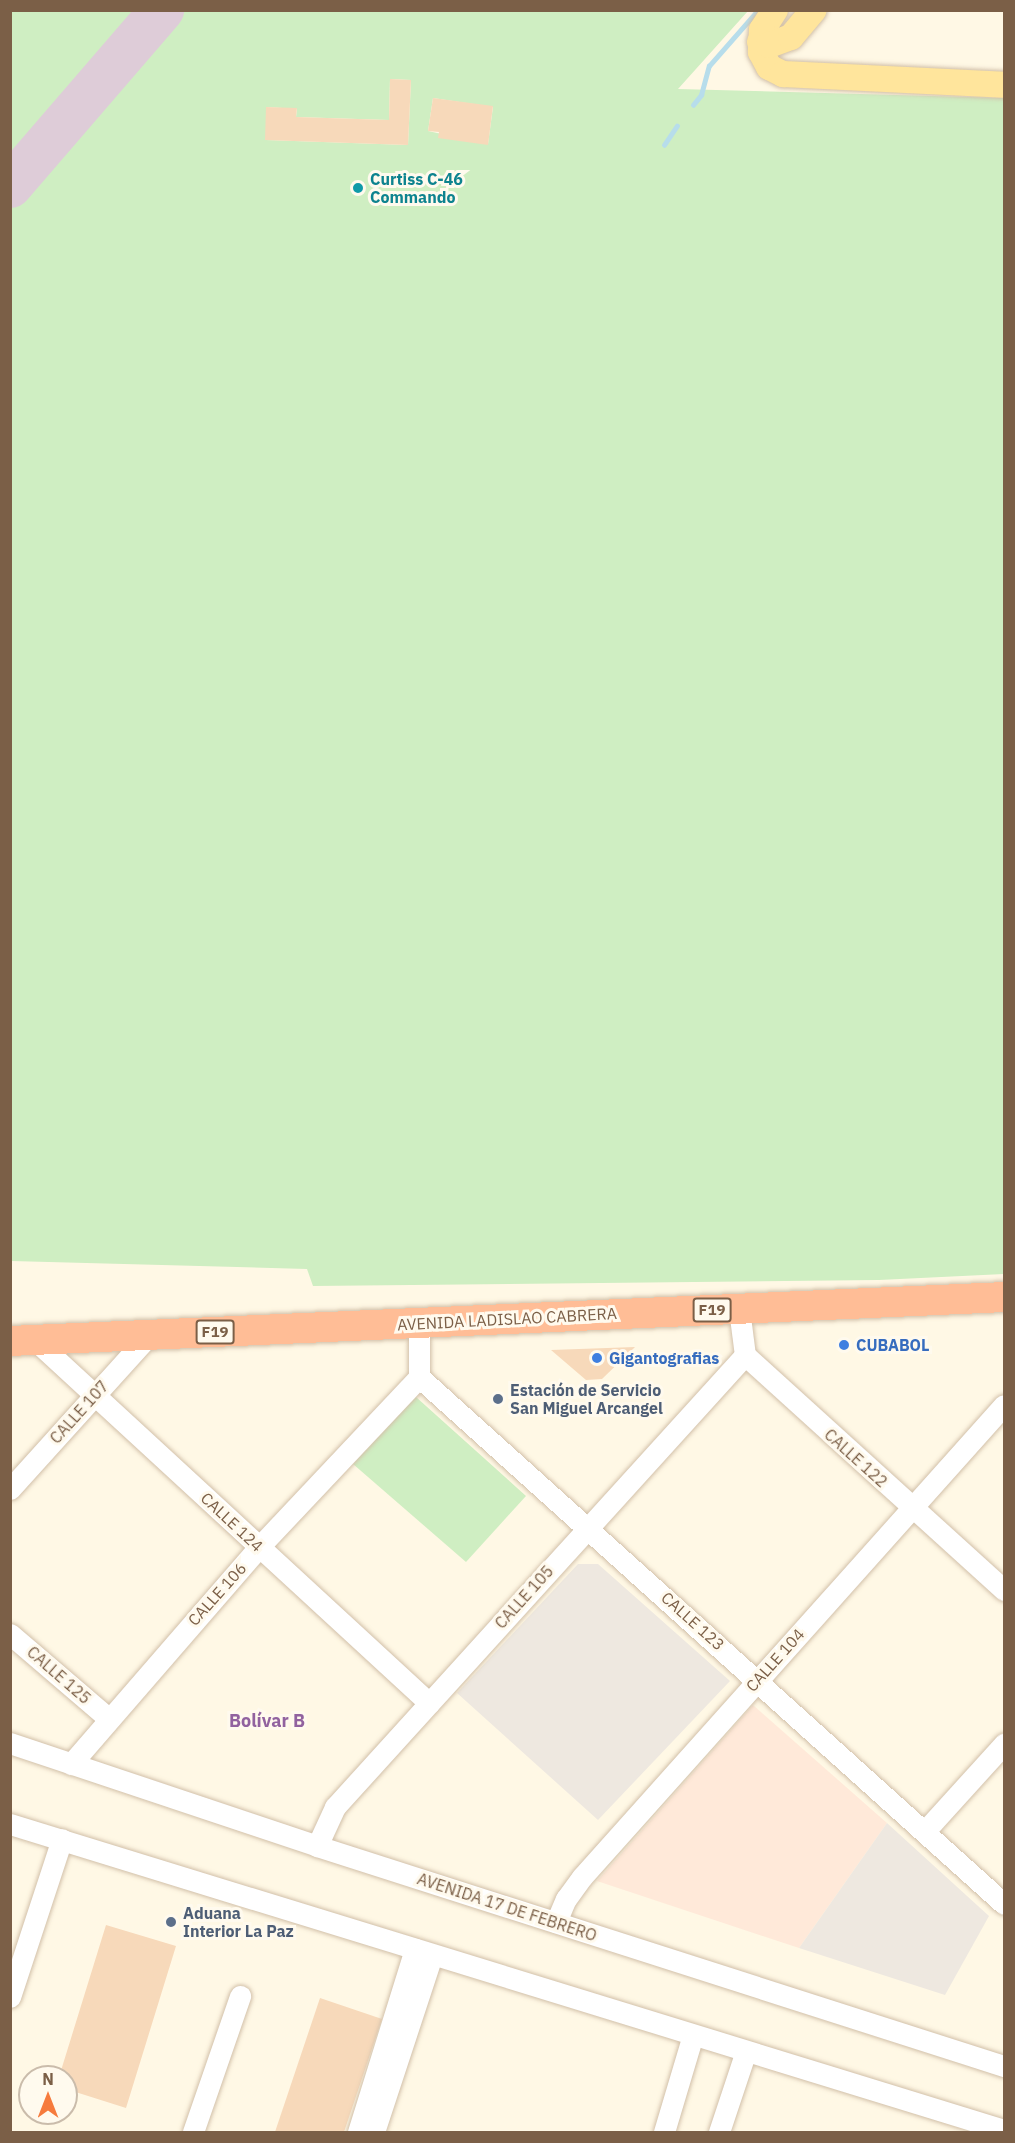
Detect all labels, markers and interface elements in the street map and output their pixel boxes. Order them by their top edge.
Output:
place label: Curtiss C-46 Commando [370,169,463,207]
marker: Curtiss C-46 Commando [351,181,365,195]
road number: F19 [692,1298,732,1322]
street label: AVENIDA LADISLAO CABRERA [397,1304,617,1334]
road number: F19 [196,1320,234,1344]
place label: CUBABOL [856,1335,929,1355]
marker: CUBABOL [837,1338,851,1352]
place label: Gigantografias [609,1348,719,1368]
marker: Gigantografias [590,1351,604,1365]
street label: CALLE 107 [46,1377,112,1447]
place label: Estación de Servicio San Miguel Arcangel [510,1380,663,1418]
marker: Estación de Servicio San Miguel Arcangel [491,1392,505,1406]
street label: CALLE 122 [821,1425,891,1491]
street label: CALLE 124 [197,1488,267,1556]
street label: CALLE 106 [184,1559,250,1629]
street label: CALLE 105 [491,1562,557,1632]
street label: CALLE 123 [658,1588,728,1654]
street label: CALLE 104 [742,1625,808,1695]
street label: CALLE 125 [23,1642,95,1708]
district label: Bolívar B [229,1710,305,1732]
street label: AVENIDA 17 DE FEBRERO [415,1869,599,1945]
place label: Aduana Interior La Paz [183,1903,294,1941]
marker: Aduana Interior La Paz [164,1915,178,1929]
north arrow [18,2065,78,2125]
text: N [42,2069,54,2089]

